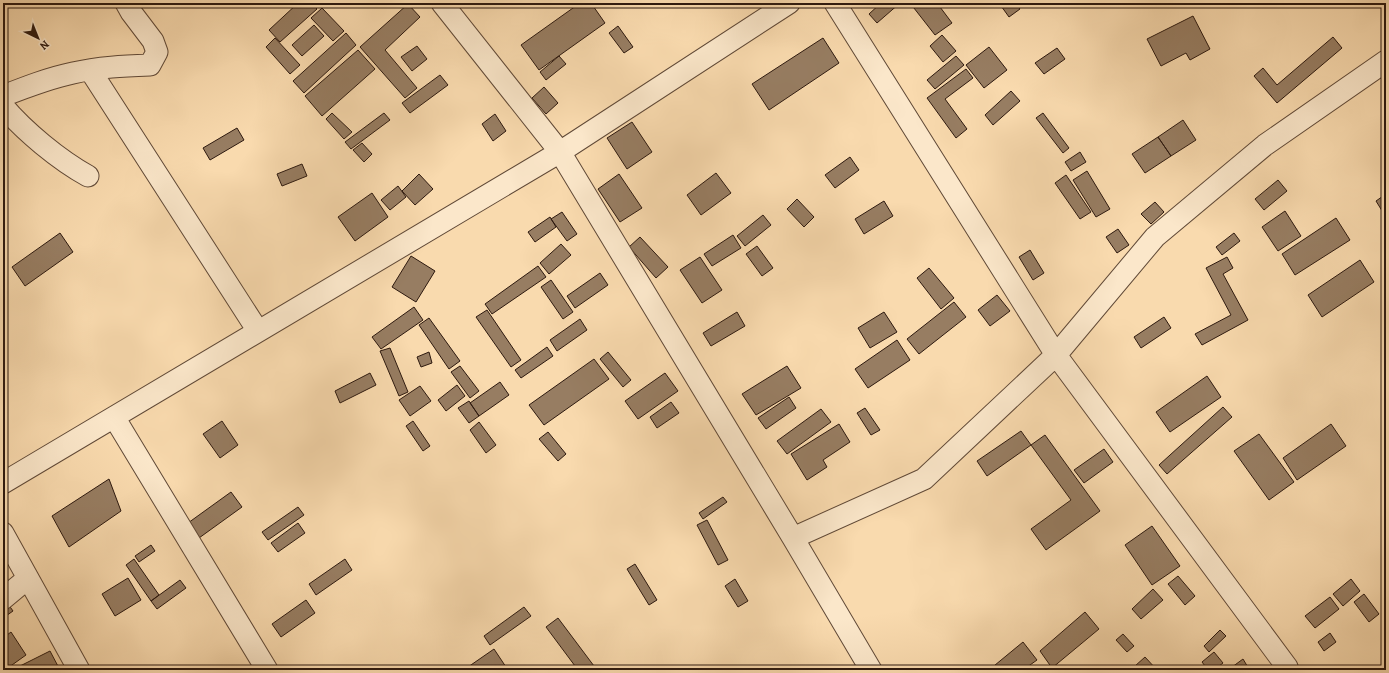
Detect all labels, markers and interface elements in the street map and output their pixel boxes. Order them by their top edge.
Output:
north arrow [18,18,58,58]
text: N [36,37,53,53]

